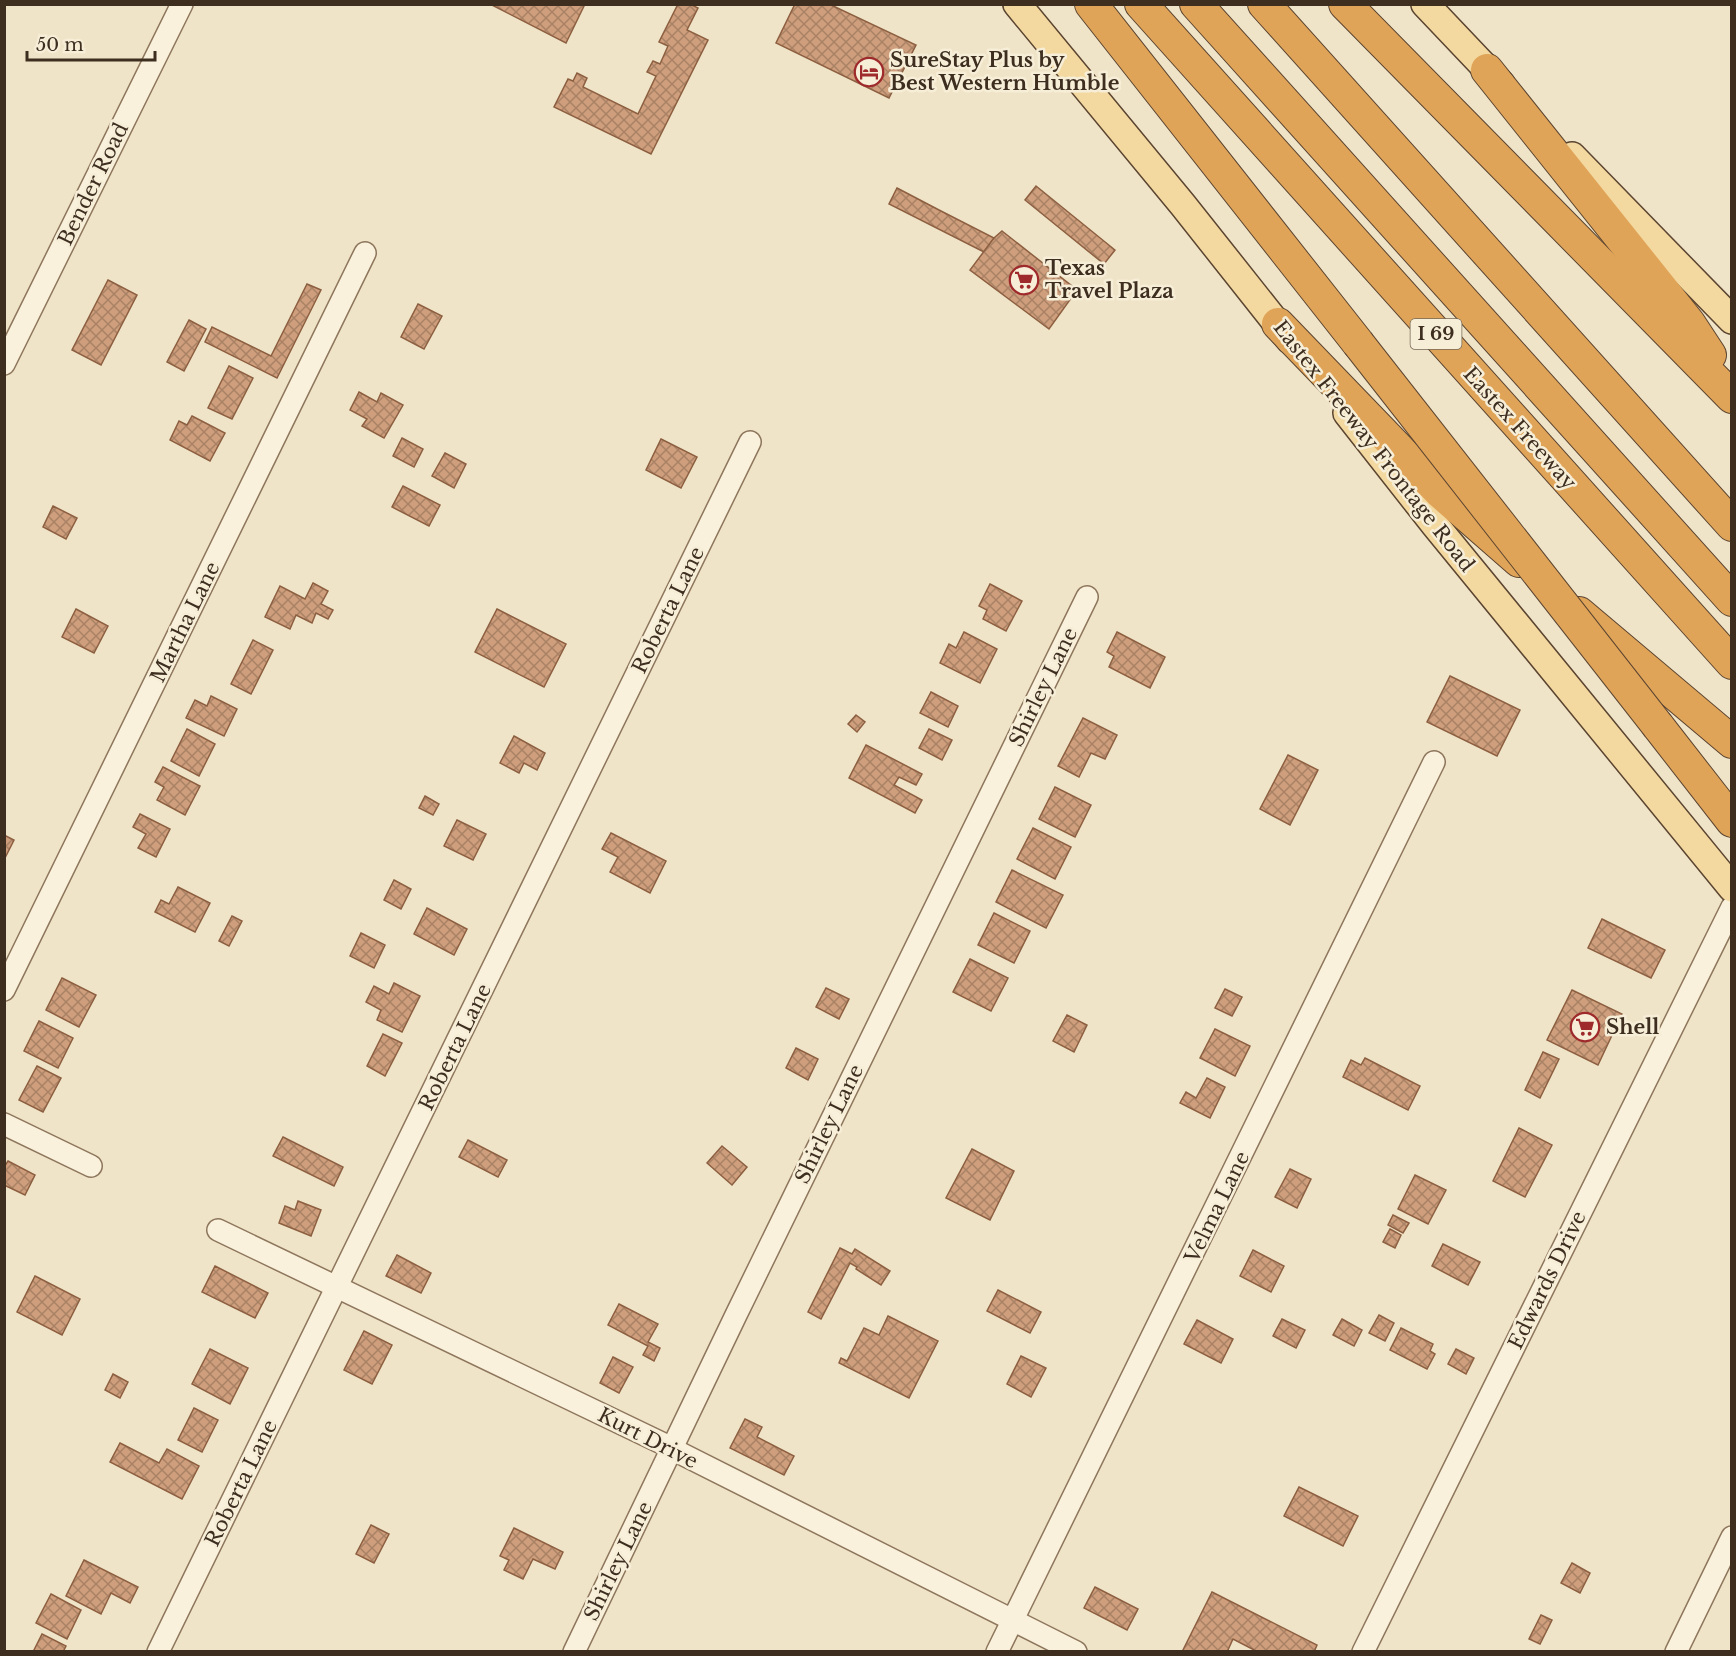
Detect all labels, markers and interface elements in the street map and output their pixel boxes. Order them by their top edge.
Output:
scale bar [27,24,154,62]
text: 50 m [36,34,84,56]
place label: SureStay Plus by Best Western Humble [890,48,1119,95]
hotel icon: SureStay Plus by Best Western Humble [853,56,885,88]
street label: Bender Road [53,119,133,249]
place label: Texas Travel Plaza [1045,256,1174,303]
supermarket icon: Texas Travel Plaza [1008,264,1040,296]
street label: Eastex Freeway Frontage Road [1268,316,1480,576]
road number: I 69 [1410,319,1462,349]
street label: Eastex Freeway [1459,362,1581,494]
street label: Roberta Lane [627,543,709,677]
street label: Martha Lane [145,558,225,686]
street label: Shirley Lane [1004,624,1082,750]
street label: Roberta Lane [414,980,496,1114]
supermarket icon: Shell [1569,1011,1601,1043]
place label: Shell [1606,1015,1659,1039]
street label: Shirley Lane [790,1061,868,1187]
street label: Velma Lane [1179,1147,1254,1267]
street label: Edwards Drive [1503,1207,1591,1353]
street label: Kurt Drive [594,1403,702,1473]
street label: Roberta Lane [200,1416,282,1550]
street label: Shirley Lane [579,1498,657,1624]

